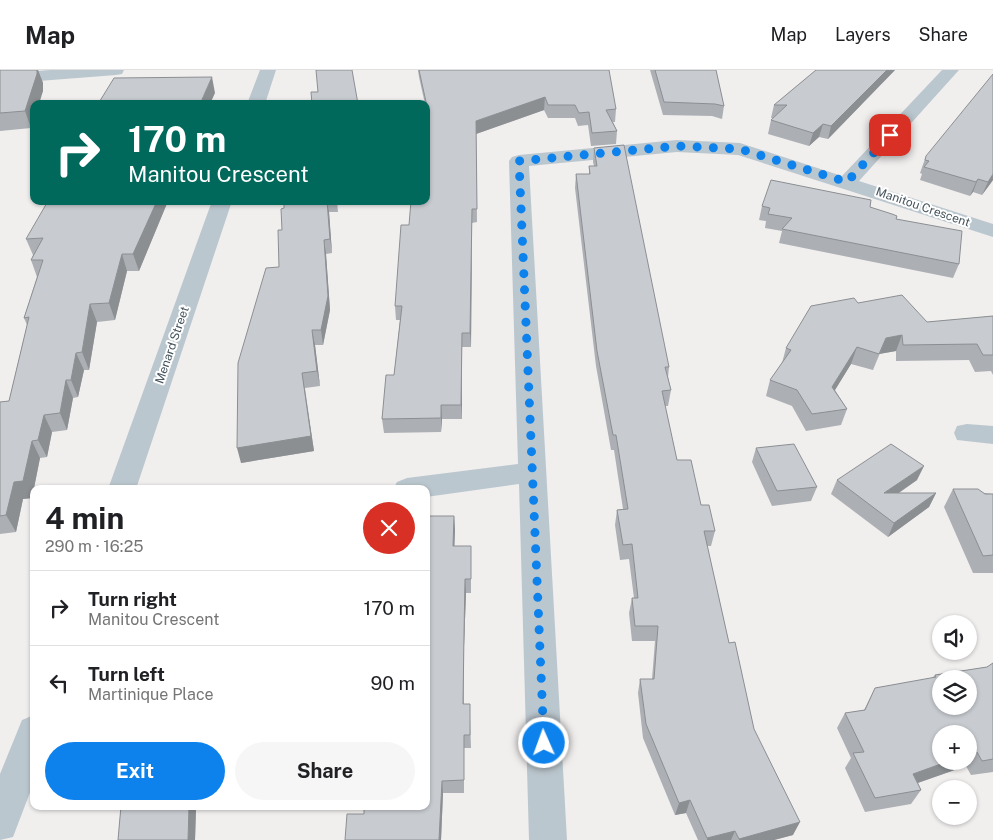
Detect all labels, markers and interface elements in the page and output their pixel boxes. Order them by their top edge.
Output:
text: Map [25,21,75,49]
text: Map [771,24,807,45]
text: Layers [835,24,891,45]
text: Share [919,24,968,45]
pin [869,114,911,156]
text: 170 m [128,119,226,160]
icon: right [45,120,110,185]
icon: arrive [876,121,904,149]
text: Manitou Crescent [128,161,309,187]
street label: Manitou Crescent [874,184,972,230]
street label: Menard Street [152,304,192,385]
text: 4 min [45,500,124,536]
button: close [363,502,415,554]
text: 290 m · 16:25 [45,537,143,556]
text: Turn right [88,588,177,610]
icon: right [45,594,73,622]
text: 170 m [364,597,415,619]
text: Manitou Crescent [88,610,219,629]
map controls [932,615,977,825]
button: sound [932,615,977,660]
text: Turn left [88,663,165,685]
icon: left [45,669,73,697]
button: layers [932,670,977,715]
text: 90 m [371,672,415,694]
text: Martinique Place [88,685,214,704]
position arrow [517,716,569,768]
button: + [932,725,977,770]
button: Exit [45,742,225,800]
button: Share [235,742,415,800]
button: − [932,780,977,825]

